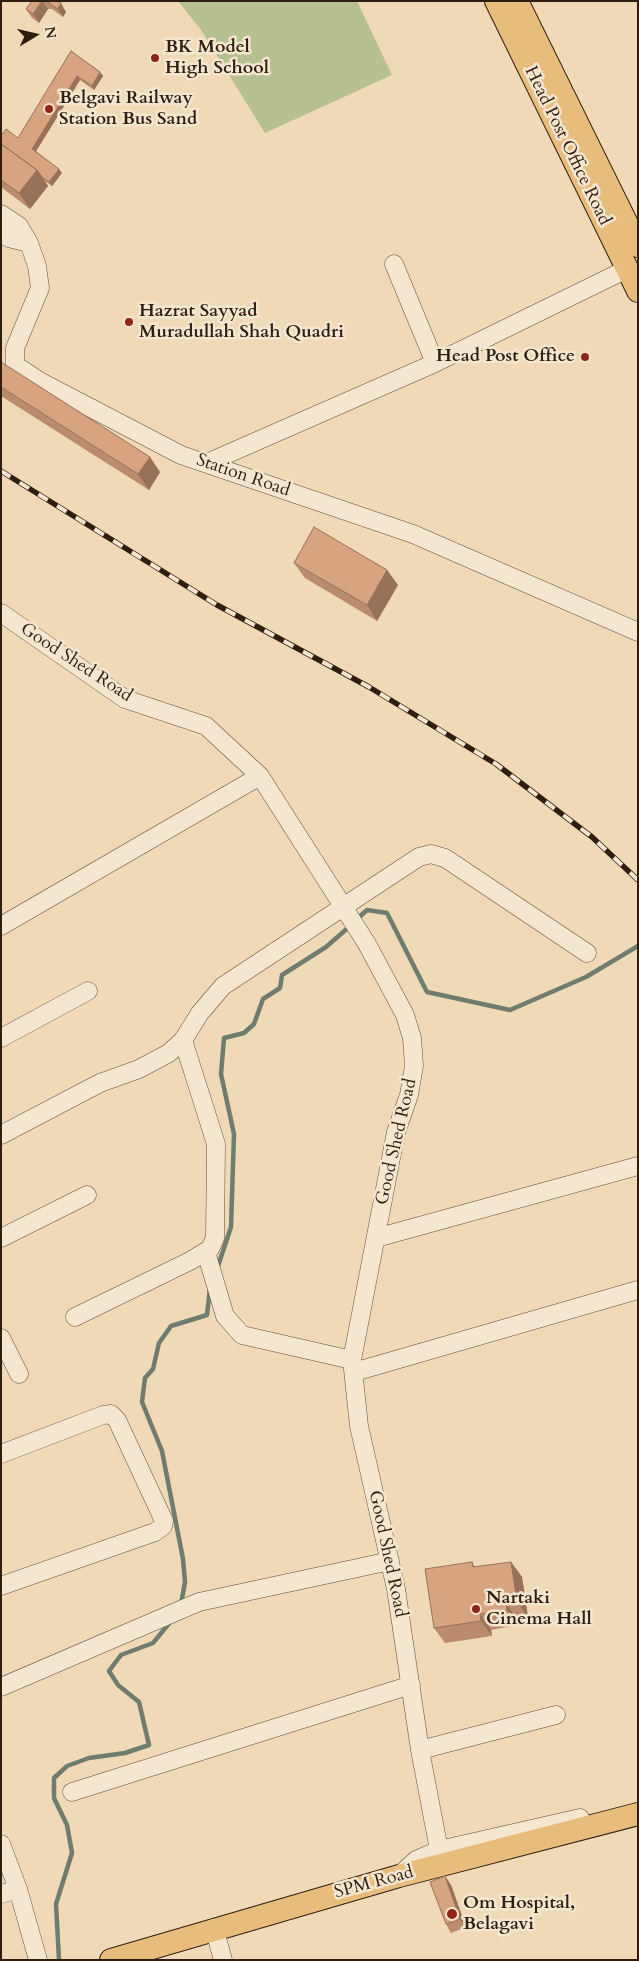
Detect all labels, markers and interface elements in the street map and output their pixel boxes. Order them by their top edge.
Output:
north arrow [10,10,60,60]
text: N [40,25,61,40]
place label: BK Model High School [165,37,269,80]
marker: BK Model High School [149,52,161,64]
street label: Head Post Office Road [519,63,615,229]
place label: Belgavi Railway Station Bus Sand [59,88,197,130]
marker: Belgavi Railway Station Bus Sand [43,103,55,115]
place label: Hazrat Sayyad Muradullah Shah Quadri [139,301,344,344]
marker: Hazrat Sayyad Muradullah Shah Quadri [123,316,135,328]
place label: Head Post Office [436,346,575,368]
marker: Head Post Office [579,351,591,363]
street label: Station Road [193,450,293,502]
street label: Good Shed Road [16,619,136,707]
street label: Good Shed Road [372,1077,422,1207]
street label: Good Shed Road [363,1489,411,1619]
place label: Nartaki Cinema Hall [486,1588,592,1630]
marker: Nartaki Cinema Hall [470,1603,482,1615]
street label: SPM Road [332,1862,416,1904]
place label: Om Hospital, Belagavi [463,1893,575,1936]
marker: Om Hospital, Belagavi [445,1907,459,1921]

